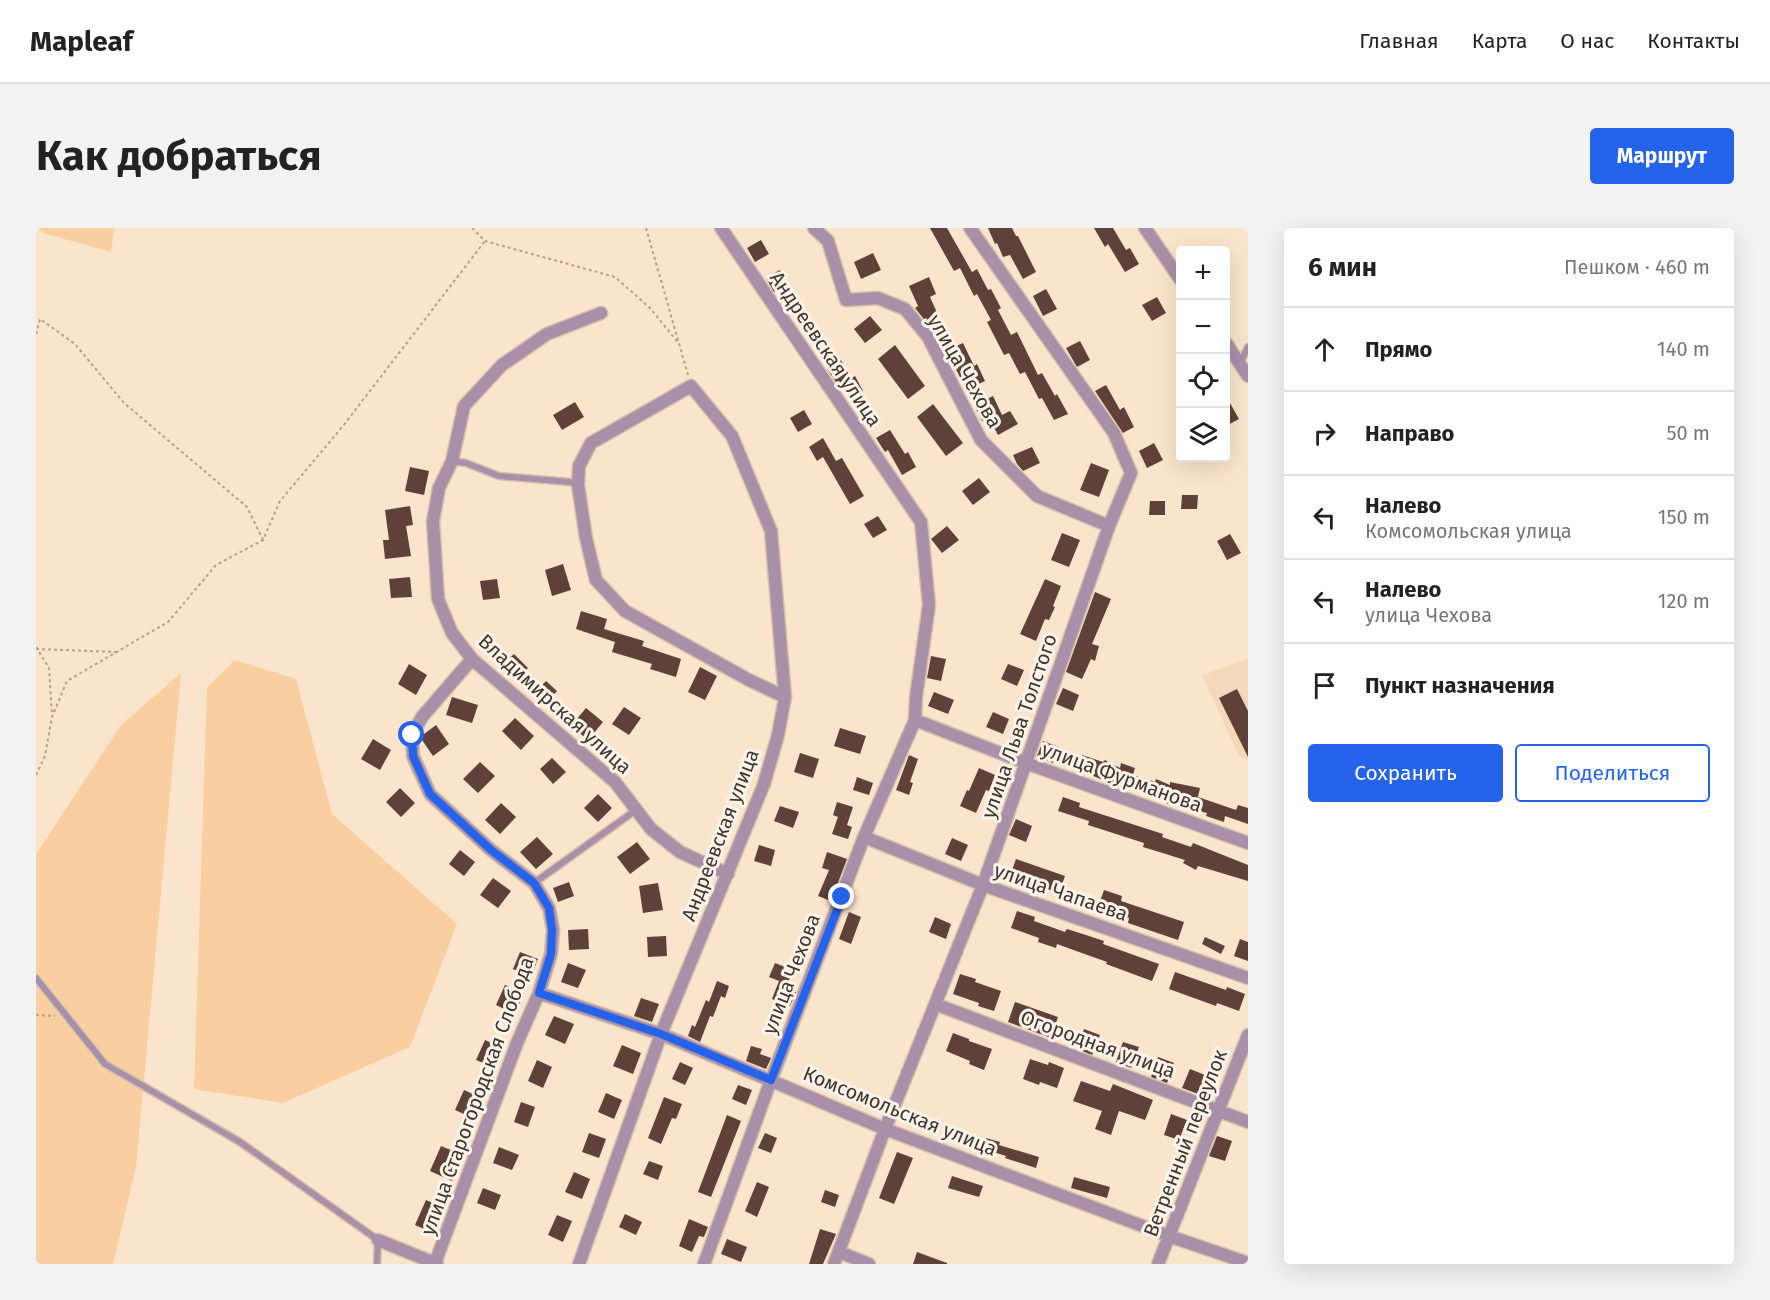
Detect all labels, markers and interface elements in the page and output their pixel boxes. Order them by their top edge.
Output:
text: Mapleaf [30,25,133,58]
text: Главная [1359,28,1439,54]
text: Карта [1472,28,1527,54]
text: О нас [1560,28,1614,54]
text: Контакты [1647,28,1740,54]
button: Маршрут [1590,128,1734,184]
text: Как добраться [36,131,322,181]
map controls [1176,246,1230,462]
button: + [1176,246,1230,300]
text: 6 мин [1308,252,1377,283]
text: Пешком · 460 m [1564,255,1710,279]
street label: Андреевская улица [765,267,887,431]
button: − [1176,300,1230,354]
street label: улица Чехова [923,310,1007,432]
icon: ahead [1308,333,1341,366]
text: Прямо [1365,336,1432,363]
text: 140 m [1657,337,1710,361]
button: locate [1176,354,1230,408]
button: layers [1176,408,1230,462]
icon: right [1308,417,1341,450]
text: Направо [1365,420,1454,447]
text: 50 m [1666,421,1710,445]
text: Налево [1365,492,1441,519]
icon: left [1308,501,1341,534]
text: 150 m [1658,505,1710,529]
text: Комсомольская улица [1365,519,1572,543]
text: Налево [1365,576,1441,603]
icon: left [1308,585,1341,618]
text: 120 m [1658,589,1710,613]
text: улица Чехова [1365,603,1492,627]
street label: Владимирская улица [474,629,636,779]
street label: улица Льва Толстого [976,631,1062,821]
icon: arrive [1308,669,1341,702]
text: Пункт назначения [1365,672,1555,699]
route start [398,721,424,747]
street label: улица Фурманова [1039,737,1205,817]
button: Сохранить [1308,744,1503,802]
button: Поделиться [1515,744,1710,802]
street label: Андреевская улица [676,746,764,924]
street label: улица Чапаева [991,858,1131,926]
route end [828,883,854,909]
street label: улица Чехова [757,910,825,1038]
street label: улица Старогородская Слобода [415,954,539,1238]
street label: Огородная улица [1017,1005,1179,1083]
street label: Ветренный переулок [1138,1045,1232,1240]
street label: Комсомольская улица [800,1061,1000,1161]

